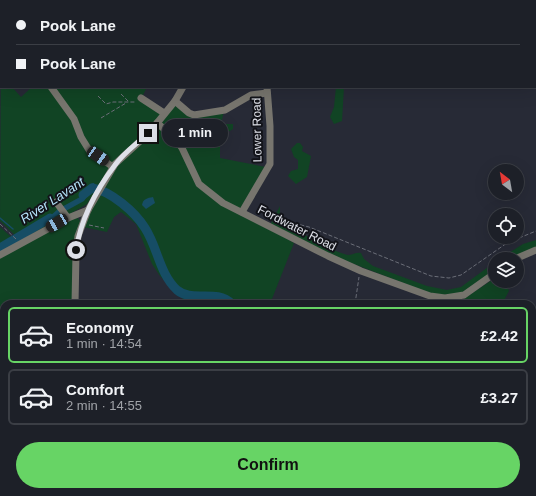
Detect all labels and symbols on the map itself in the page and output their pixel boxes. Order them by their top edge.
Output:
street label: Lower Road [249,98,265,162]
callout: 1 min [162,119,228,147]
route end [139,124,157,142]
car [85,144,111,168]
north arrow [488,164,524,200]
water label: River Lavant [18,174,88,227]
street label: Fordwater Road [255,202,339,254]
car [44,212,70,234]
route start [67,241,85,259]

